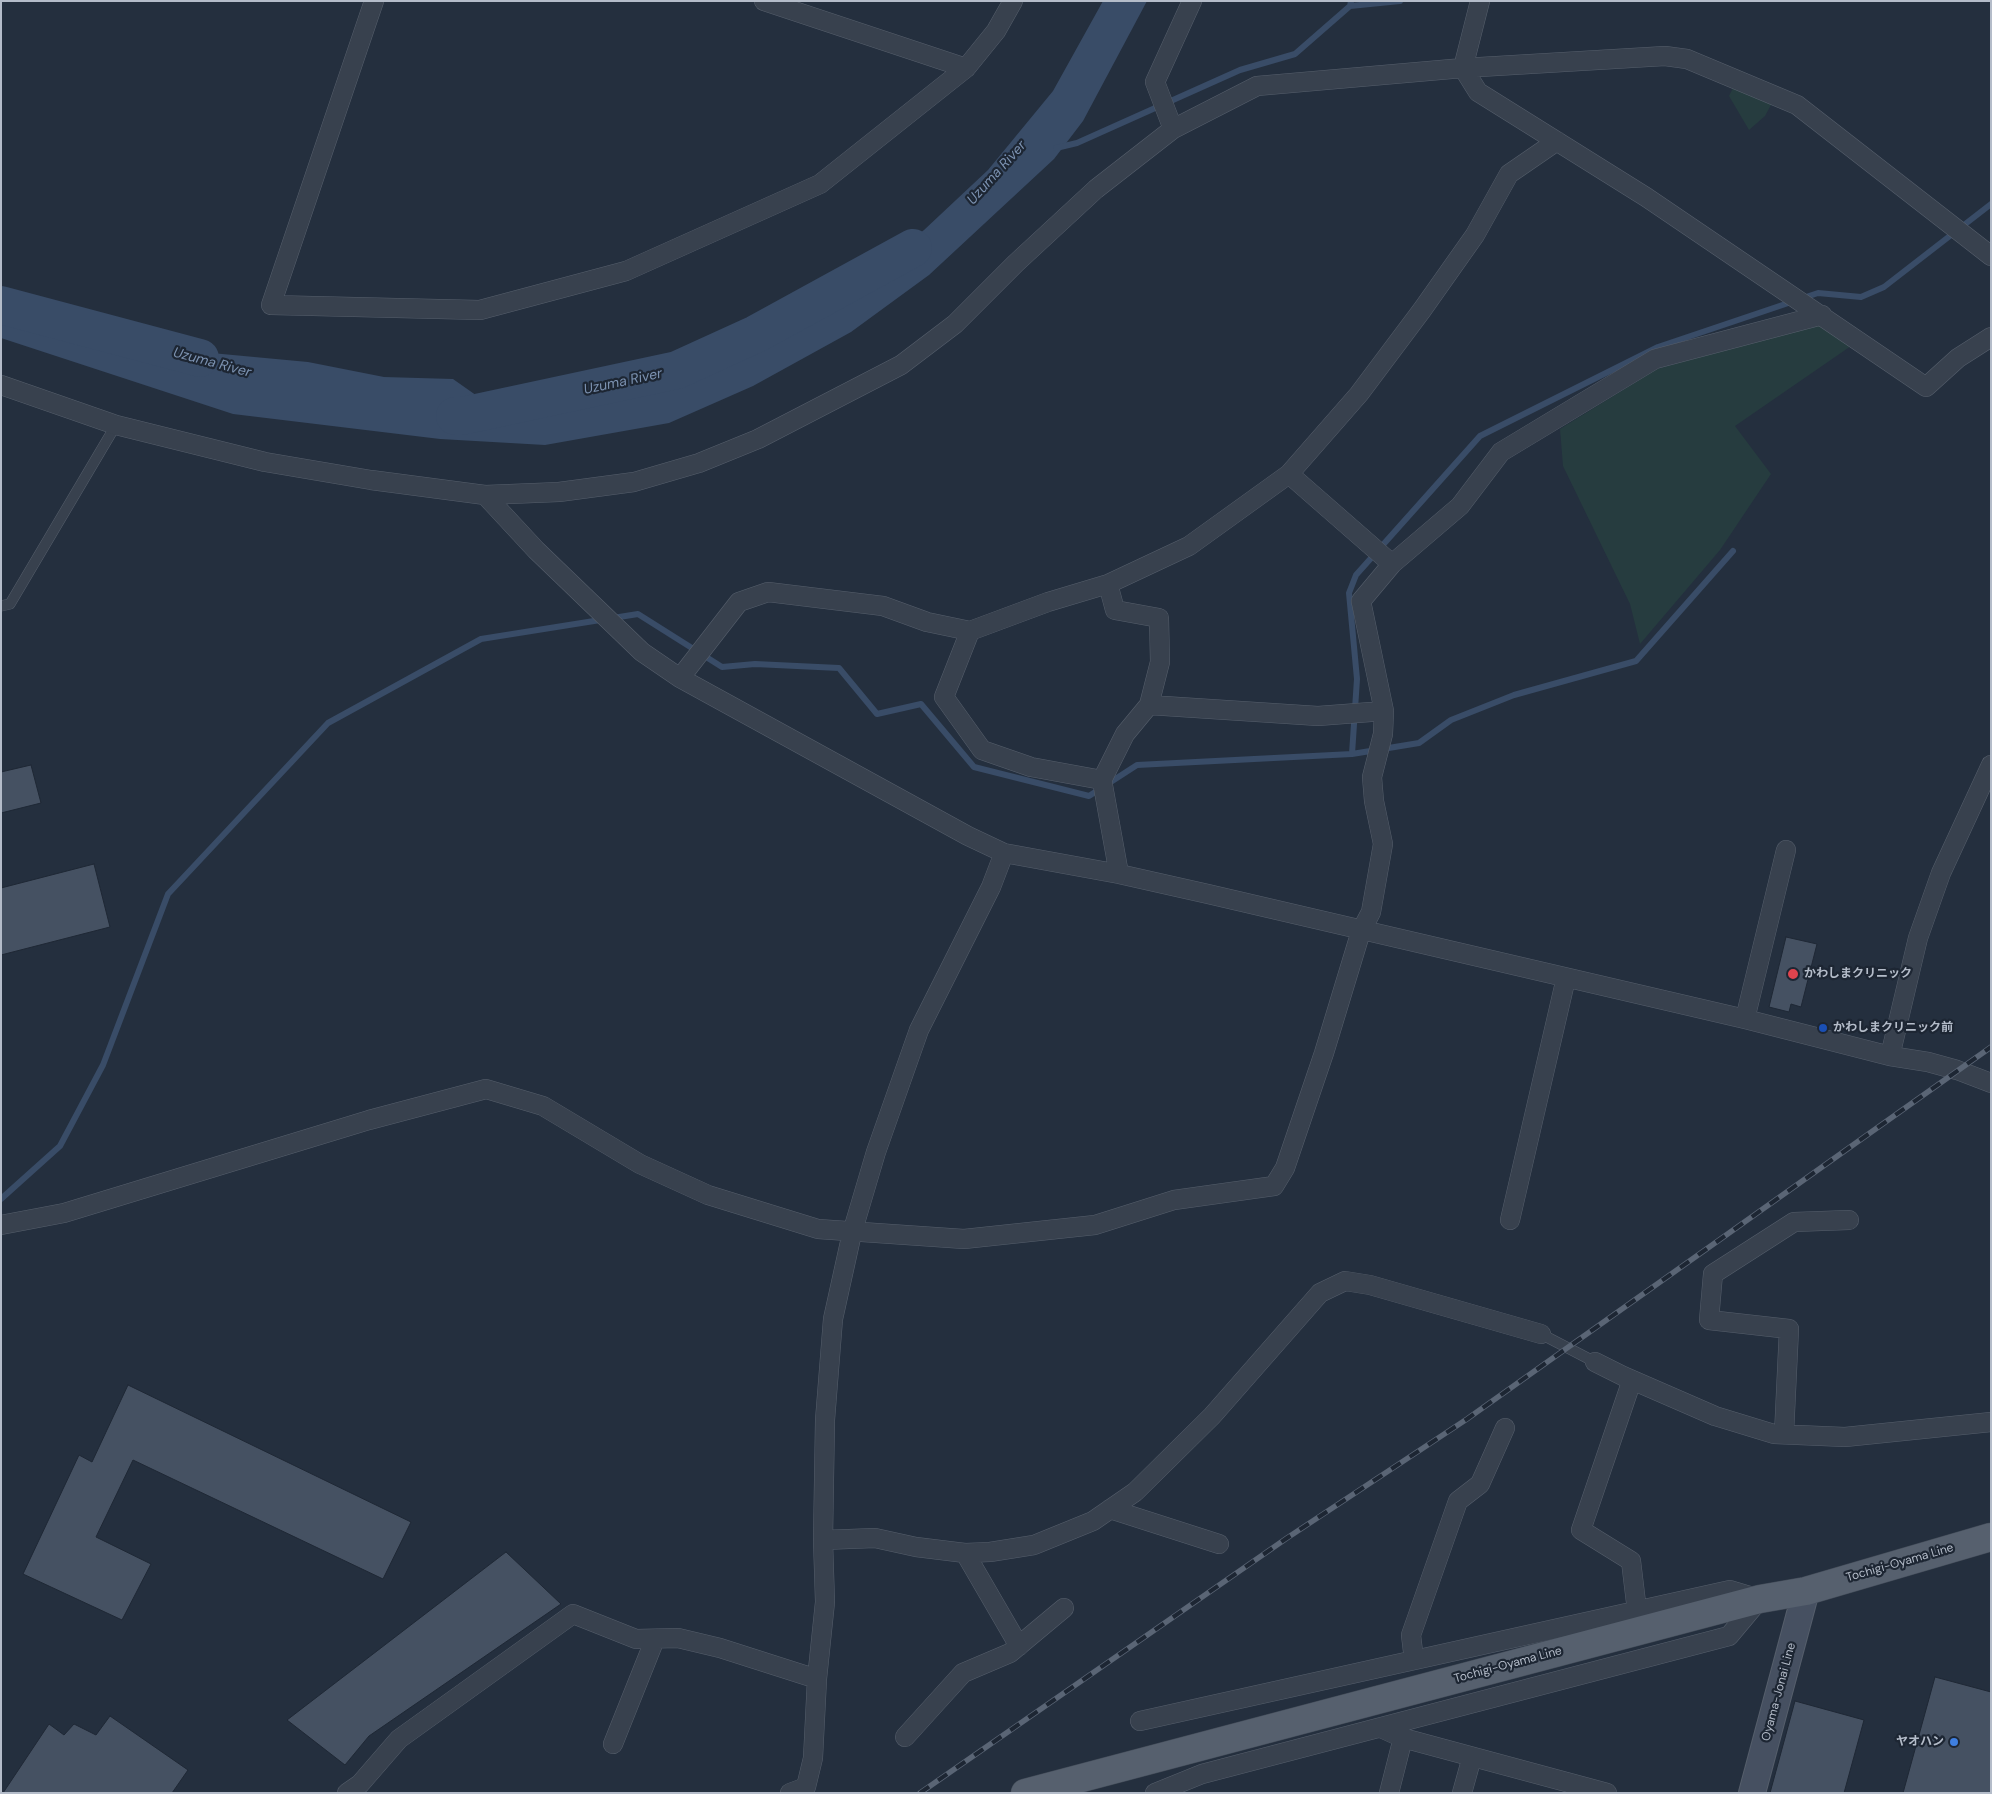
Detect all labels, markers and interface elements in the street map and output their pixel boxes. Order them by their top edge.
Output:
water label: Uzuma River [964,138,1030,208]
water label: Uzuma River [171,345,253,381]
water label: Uzuma River [582,365,664,399]
marker: かわしまクリニック [1786,967,1800,981]
place label: かわしまクリニック [1804,967,1912,981]
place label: かわしまクリニック前 [1833,1021,1953,1035]
marker: かわしまクリニック前 [1817,1022,1829,1034]
street label: Tochigi-Oyama Line [1845,1541,1955,1585]
street label: Oyama-Jonai Line [1759,1641,1799,1743]
street label: Tochigi-Oyama Line [1453,1644,1563,1686]
place label: ヤオハン [1896,1735,1944,1749]
marker: ヤオハン [1948,1736,1960,1748]

